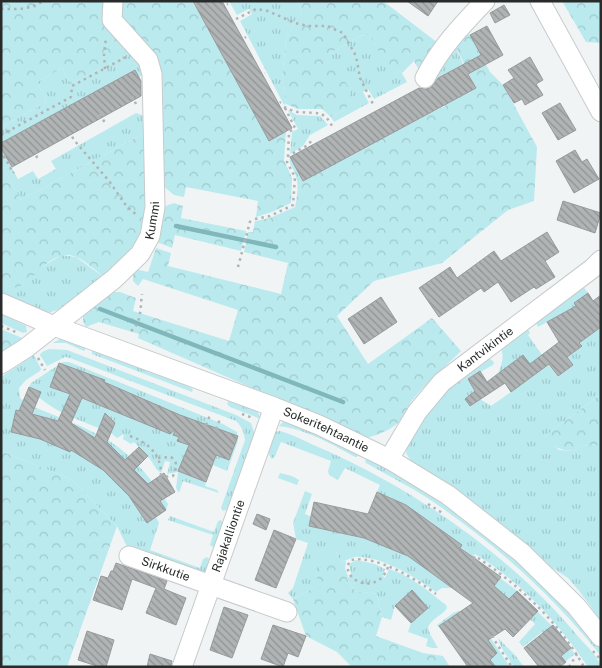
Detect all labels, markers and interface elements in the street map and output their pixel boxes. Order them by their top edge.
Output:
street label: Kummi [143,201,162,241]
street label: Kantvikintie [455,324,516,375]
street label: Sokeritehtaantie [281,404,371,455]
street label: Rajakalliontie [209,498,248,574]
street label: Sirkkutie [140,554,192,584]

